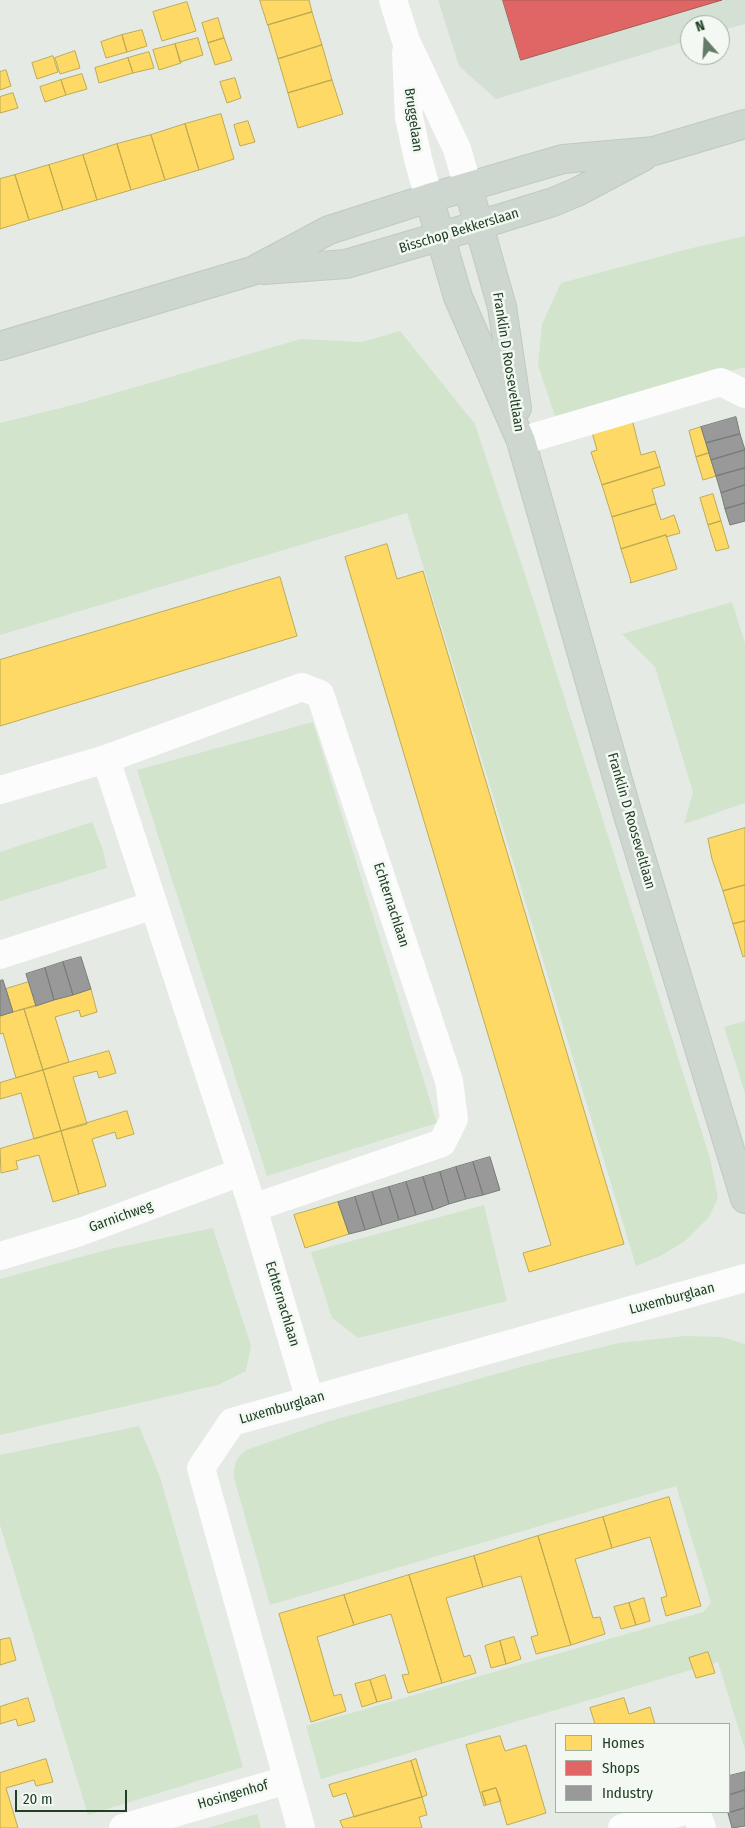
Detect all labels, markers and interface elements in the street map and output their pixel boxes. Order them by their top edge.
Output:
north arrow [680,15,730,65]
text: N [694,17,707,36]
street label: Bruggelaan [400,87,426,153]
street label: Bisschop Bekkerslaan [397,205,521,257]
street label: Franklin D Rooseveltlaan [489,291,527,433]
street label: Franklin D Rooseveltlaan [603,751,659,891]
street label: Echternachlaan [369,861,413,949]
street label: Garnichweg [87,1198,155,1236]
street label: Echternachlaan [261,1259,303,1349]
street label: Luxemburglaan [627,1280,717,1318]
street label: Luxemburglaan [238,1388,326,1428]
legend [555,1723,730,1813]
text: Homes [602,1734,644,1752]
text: Shops [602,1759,640,1777]
street label: Hosingenhof [196,1777,270,1813]
scale bar [18,1780,130,1812]
text: Industry [602,1784,653,1802]
text: 20 m [23,1790,53,1808]

